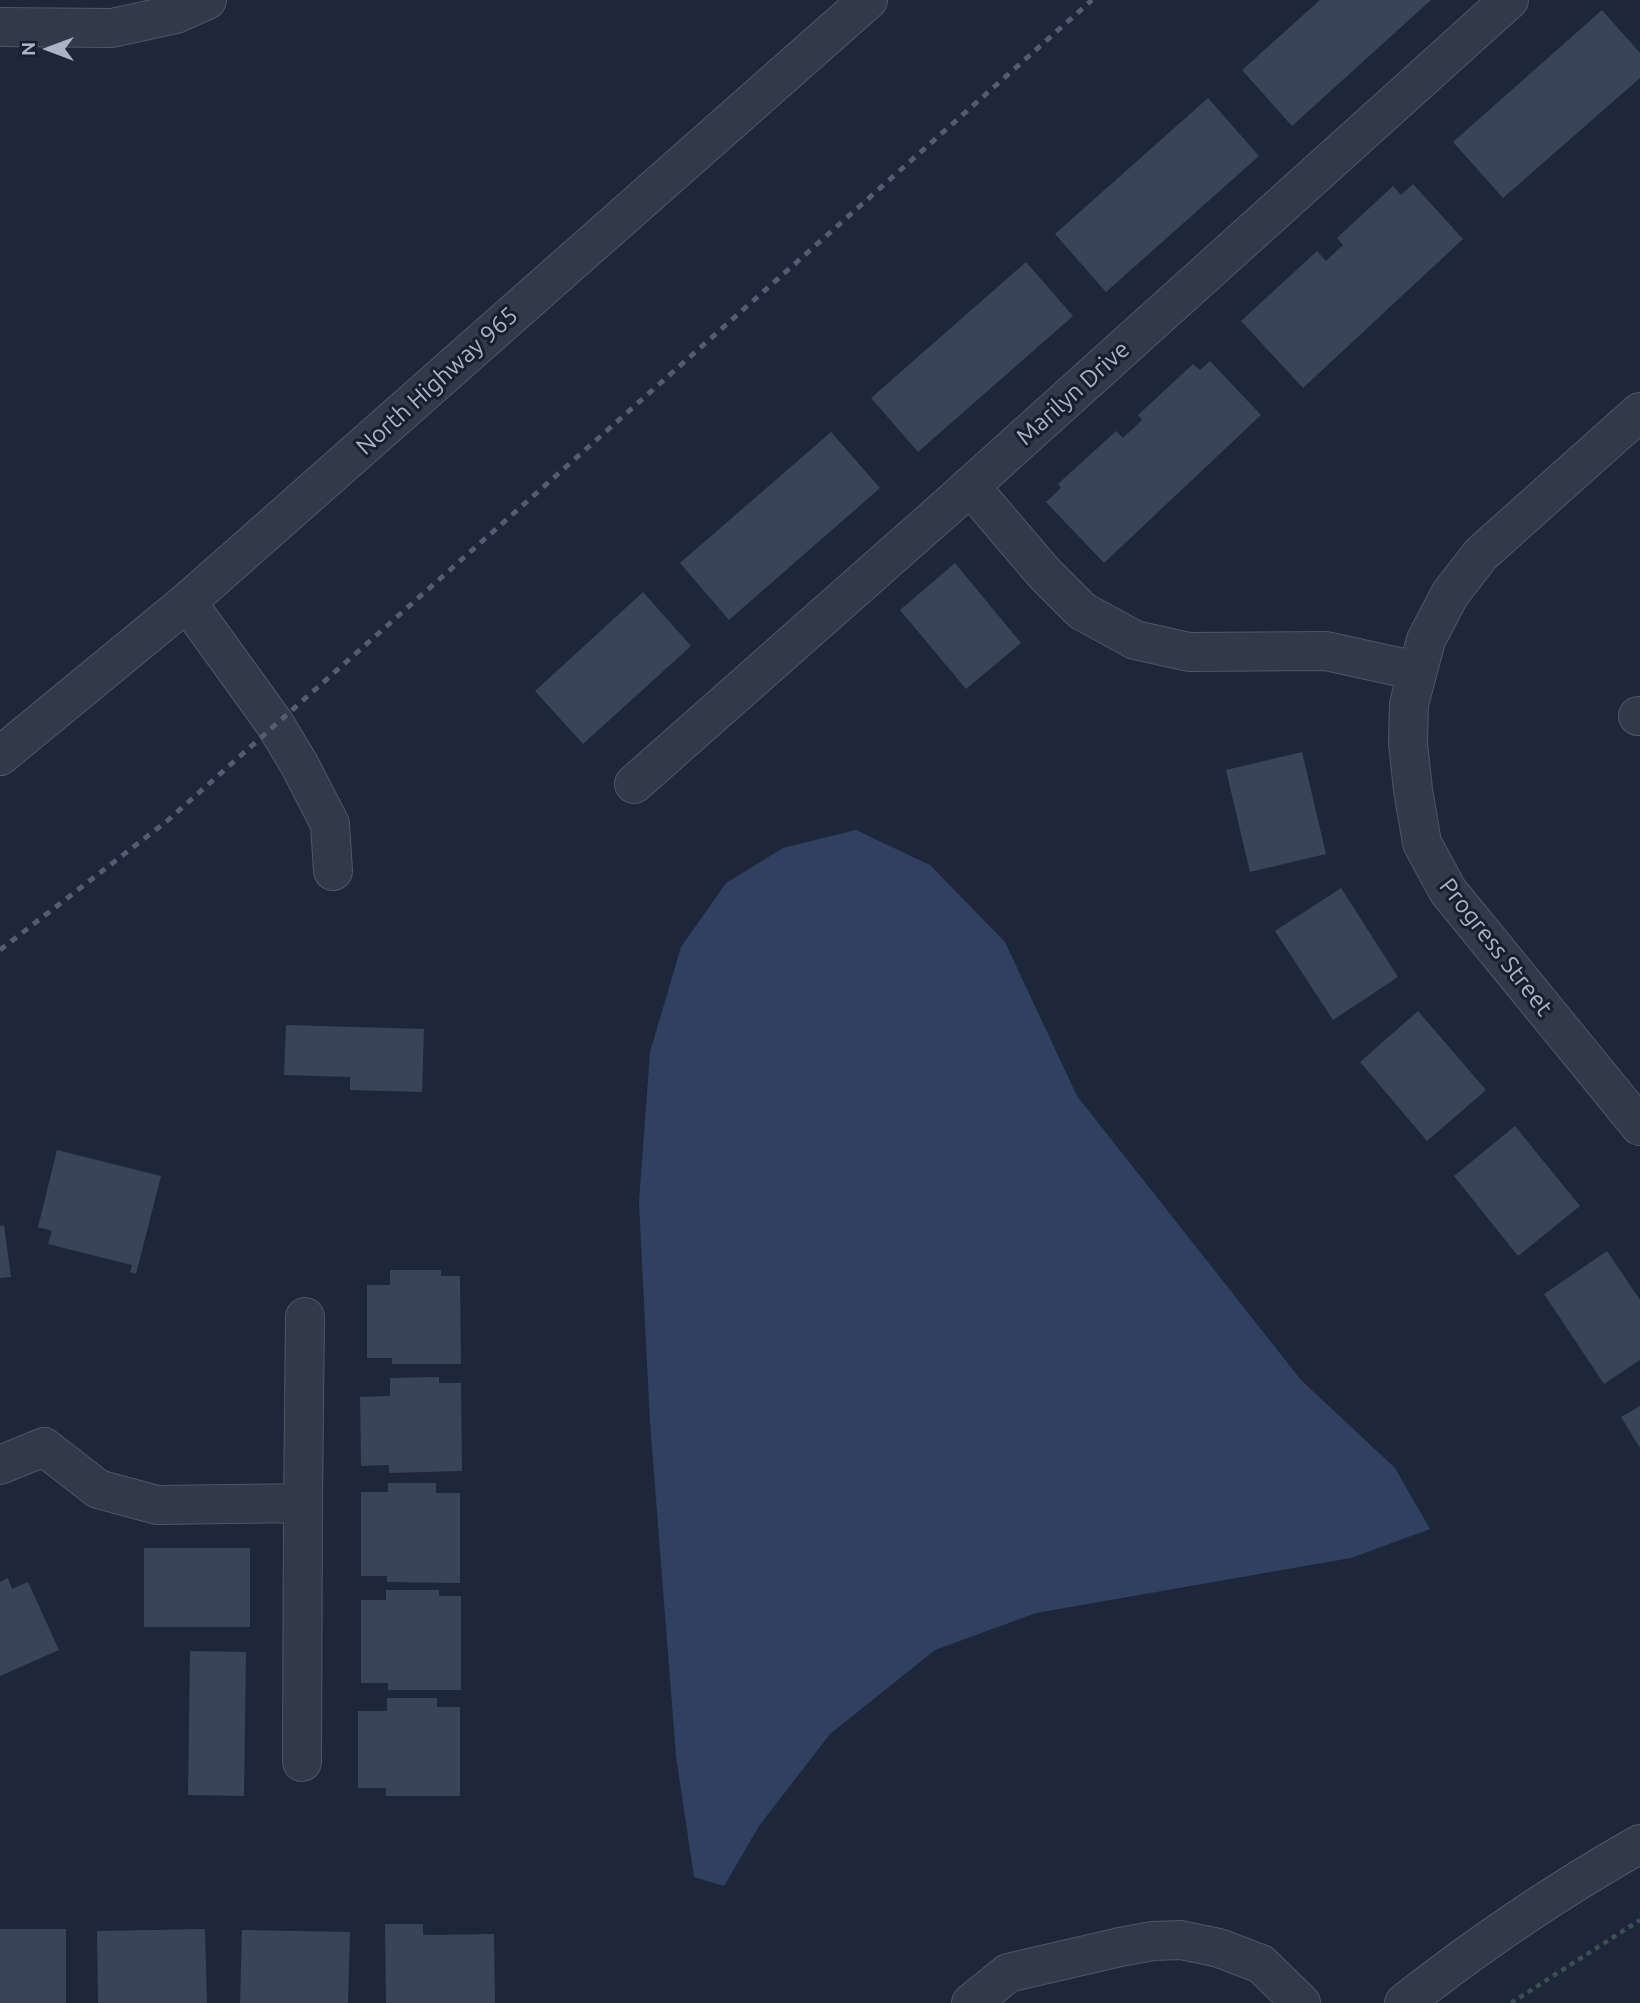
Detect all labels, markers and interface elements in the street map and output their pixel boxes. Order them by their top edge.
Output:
north arrow [14,14,84,84]
text: N [17,42,39,56]
street label: North Highway 965 [350,301,524,461]
street label: Marilyn Drive [1011,335,1135,451]
street label: Progress Street [1433,872,1559,1022]

